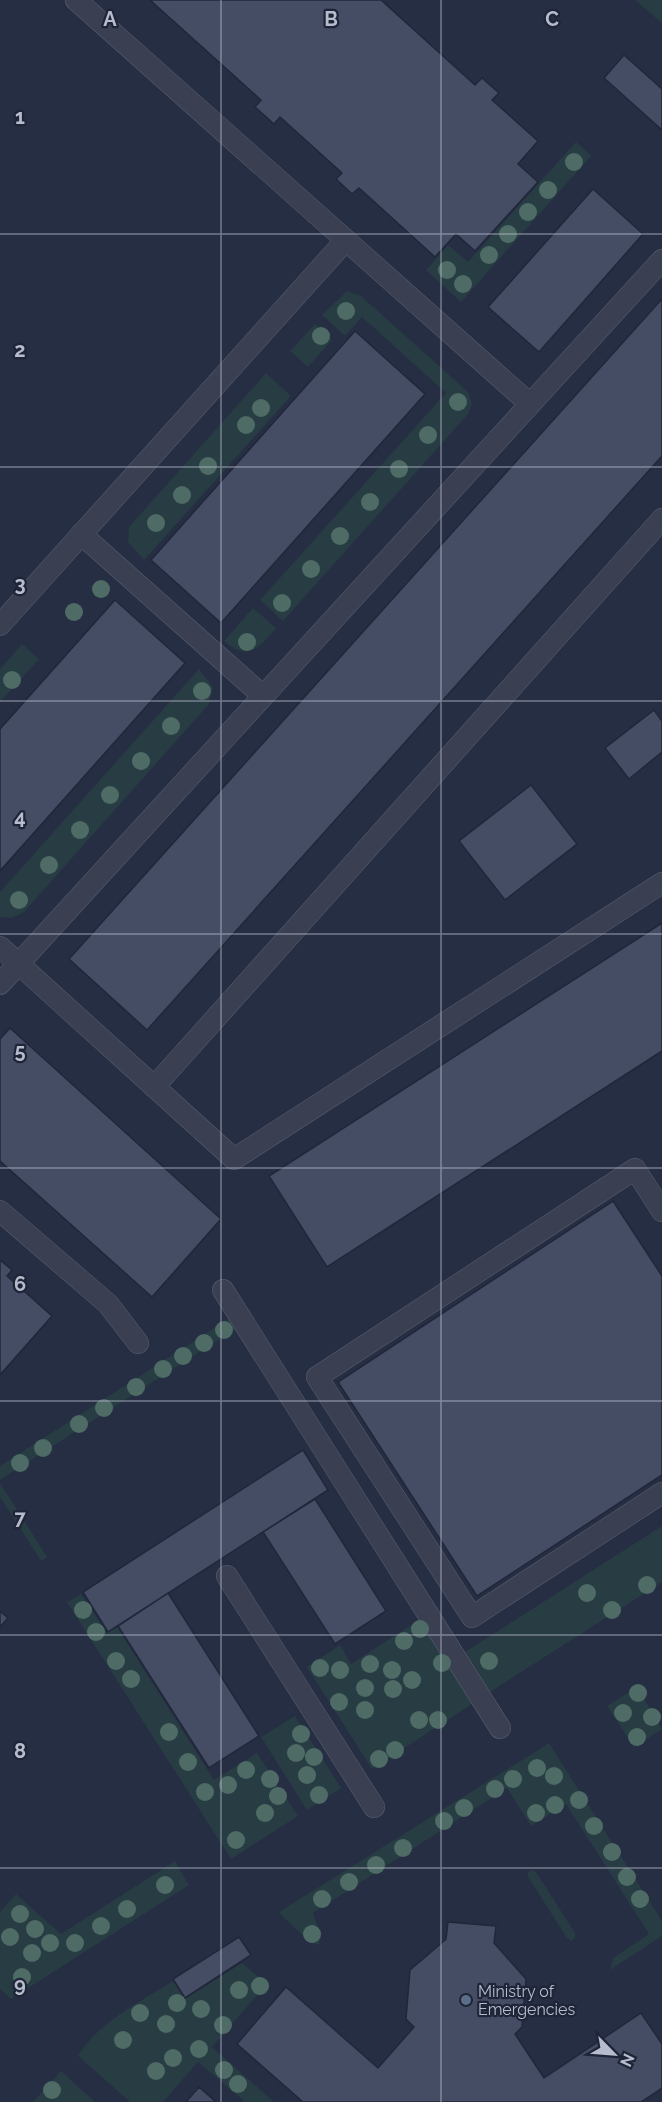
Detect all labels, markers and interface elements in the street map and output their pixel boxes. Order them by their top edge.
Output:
text: A [103,7,117,31]
text: B [324,7,338,31]
text: C [545,7,559,31]
text: 1 [15,105,25,129]
text: 2 [14,338,26,362]
text: 3 [14,572,26,596]
text: 4 [14,805,26,829]
text: 5 [14,1039,26,1063]
text: 6 [14,1272,26,1296]
text: 7 [14,1506,26,1530]
text: 8 [14,1739,26,1763]
text: 9 [14,1973,26,1997]
place label: Ministry of Emergencies [478,1982,575,2019]
marker: Ministry of Emergencies [459,1993,473,2007]
north arrow [584,2024,644,2084]
text: N [616,2051,638,2070]

